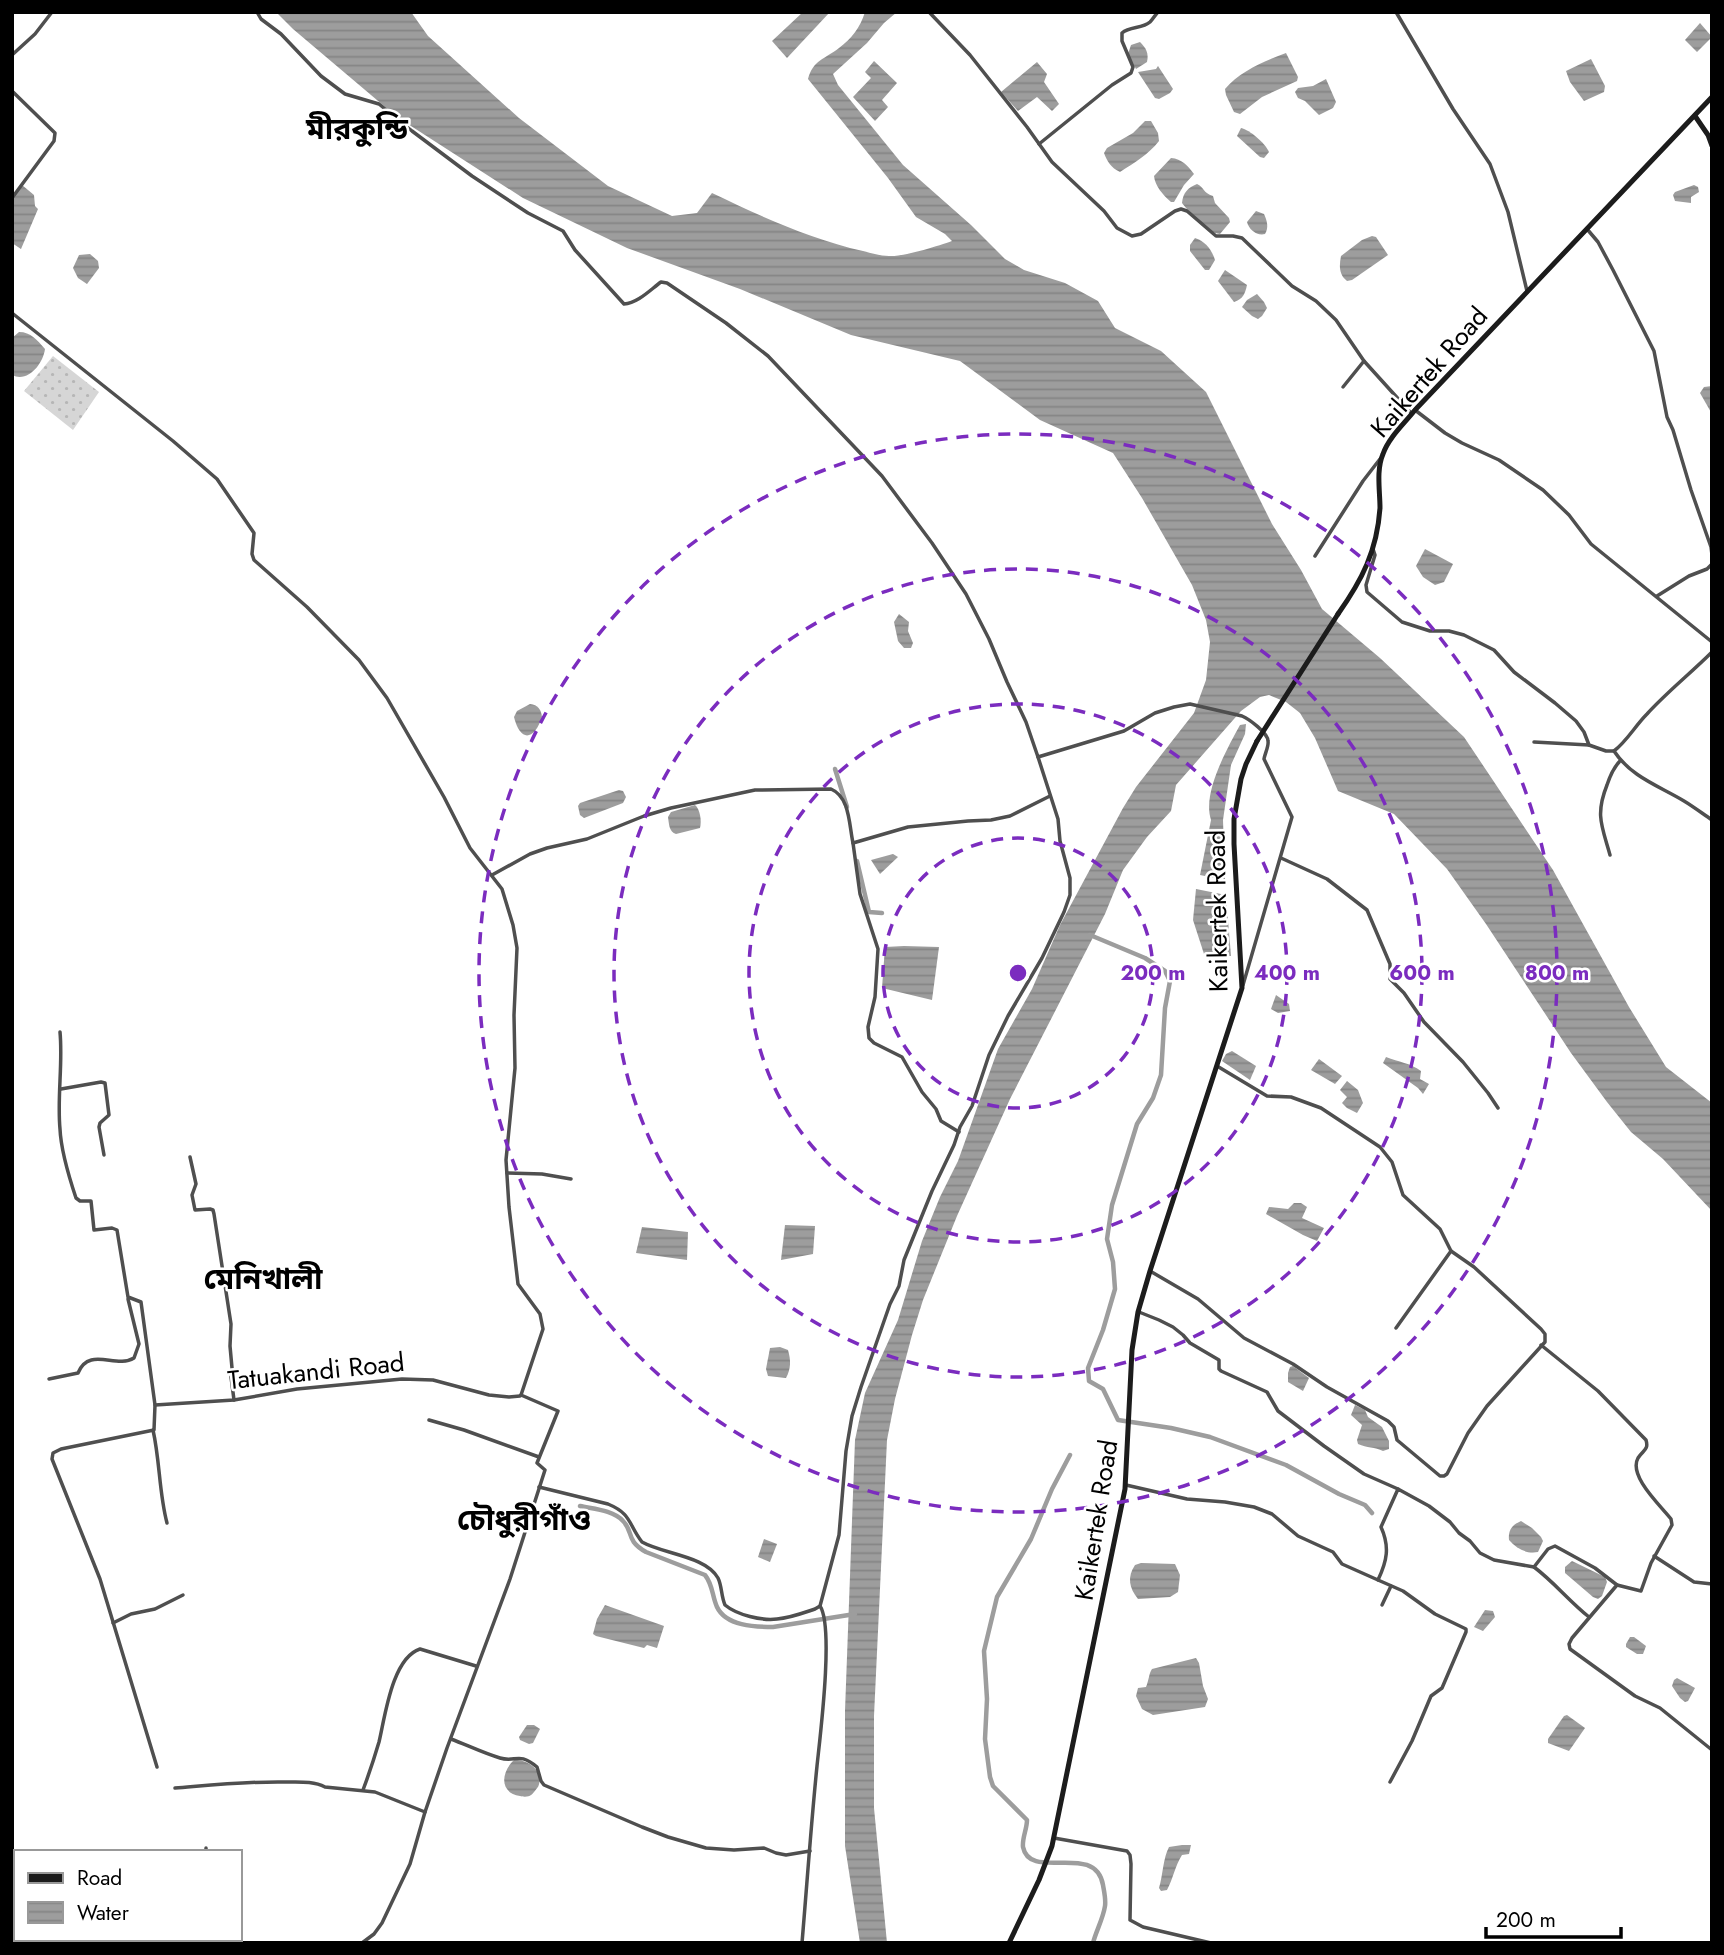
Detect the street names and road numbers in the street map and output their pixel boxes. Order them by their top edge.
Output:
street label: Kaikertek Road [1361,298,1497,446]
street label: Kaikertek Road [1197,830,1237,992]
street label: Tatuakandi Road [226,1343,406,1399]
street label: Kaikertek Road [1065,1437,1127,1603]

